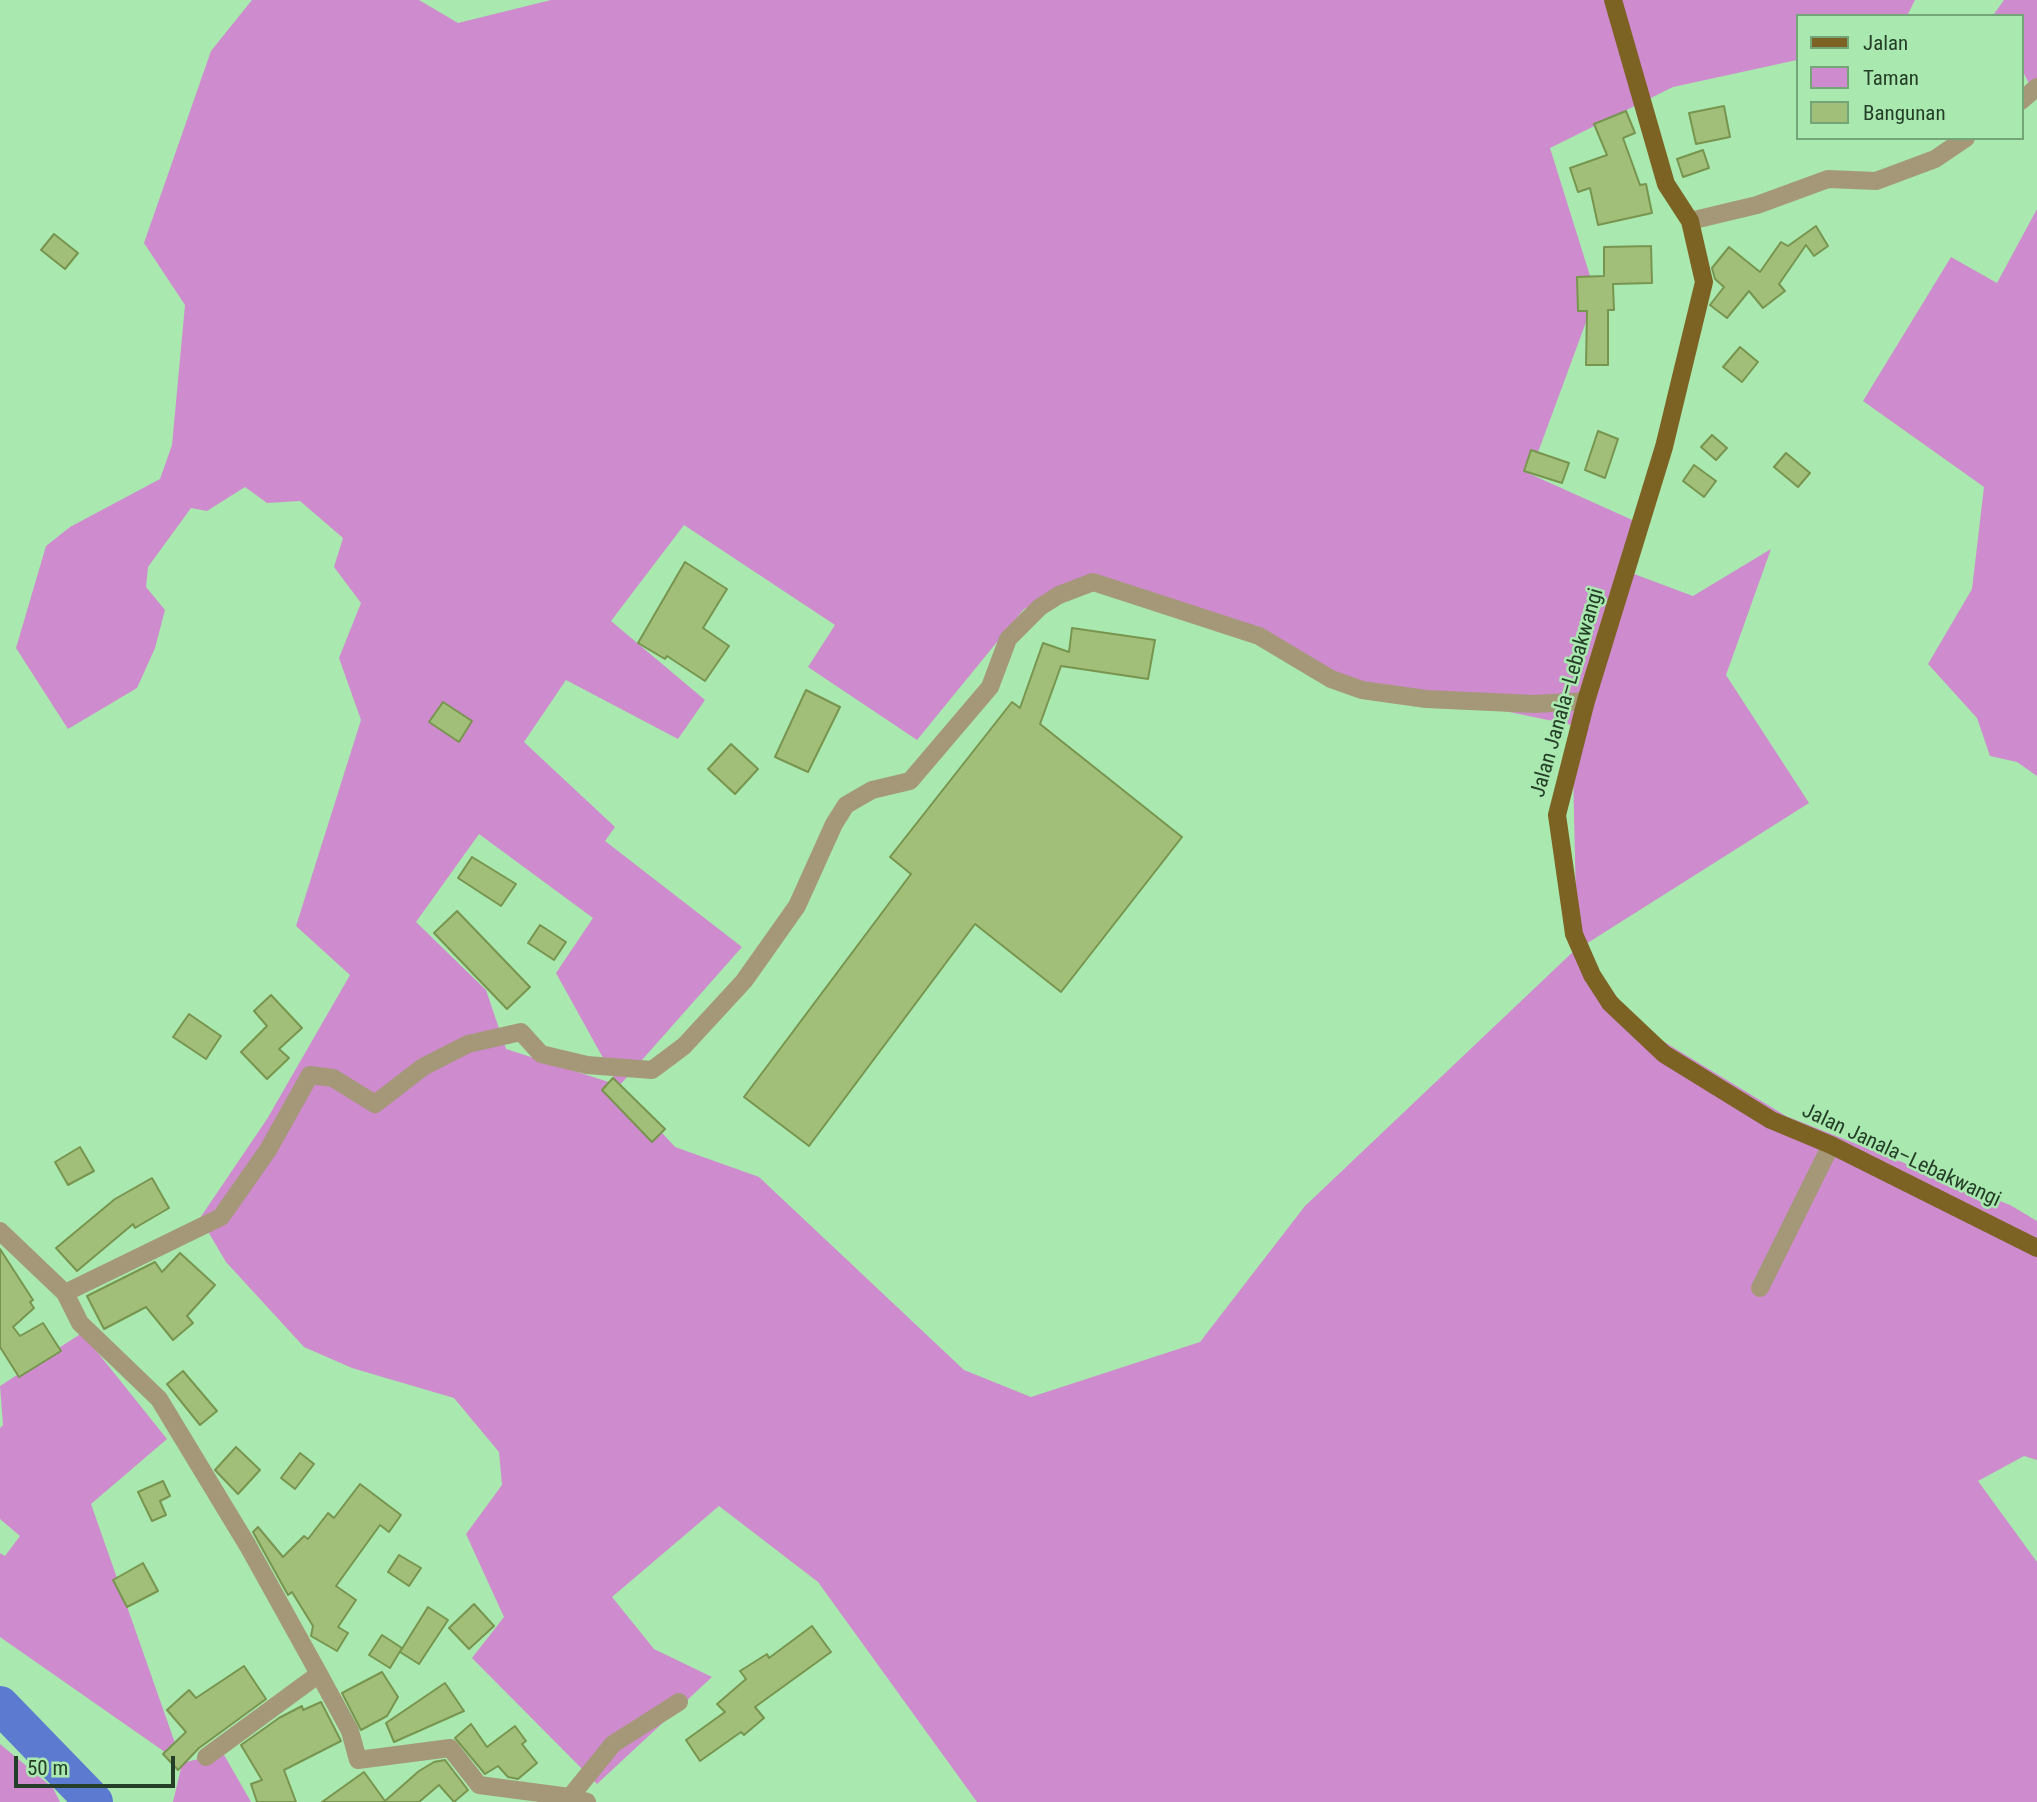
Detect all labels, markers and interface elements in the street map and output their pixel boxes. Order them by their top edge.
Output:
legend [1796,14,2023,140]
text: Jalan [1863,31,1908,55]
text: Taman [1863,66,1919,90]
text: Bangunan [1863,101,1946,125]
street label: Jalan Janala–Lebakwangi [1526,586,1610,800]
street label: Jalan Janala–Lebakwangi [1798,1099,2004,1213]
scale bar [18,1742,178,1786]
text: 50 m [27,1756,68,1780]

